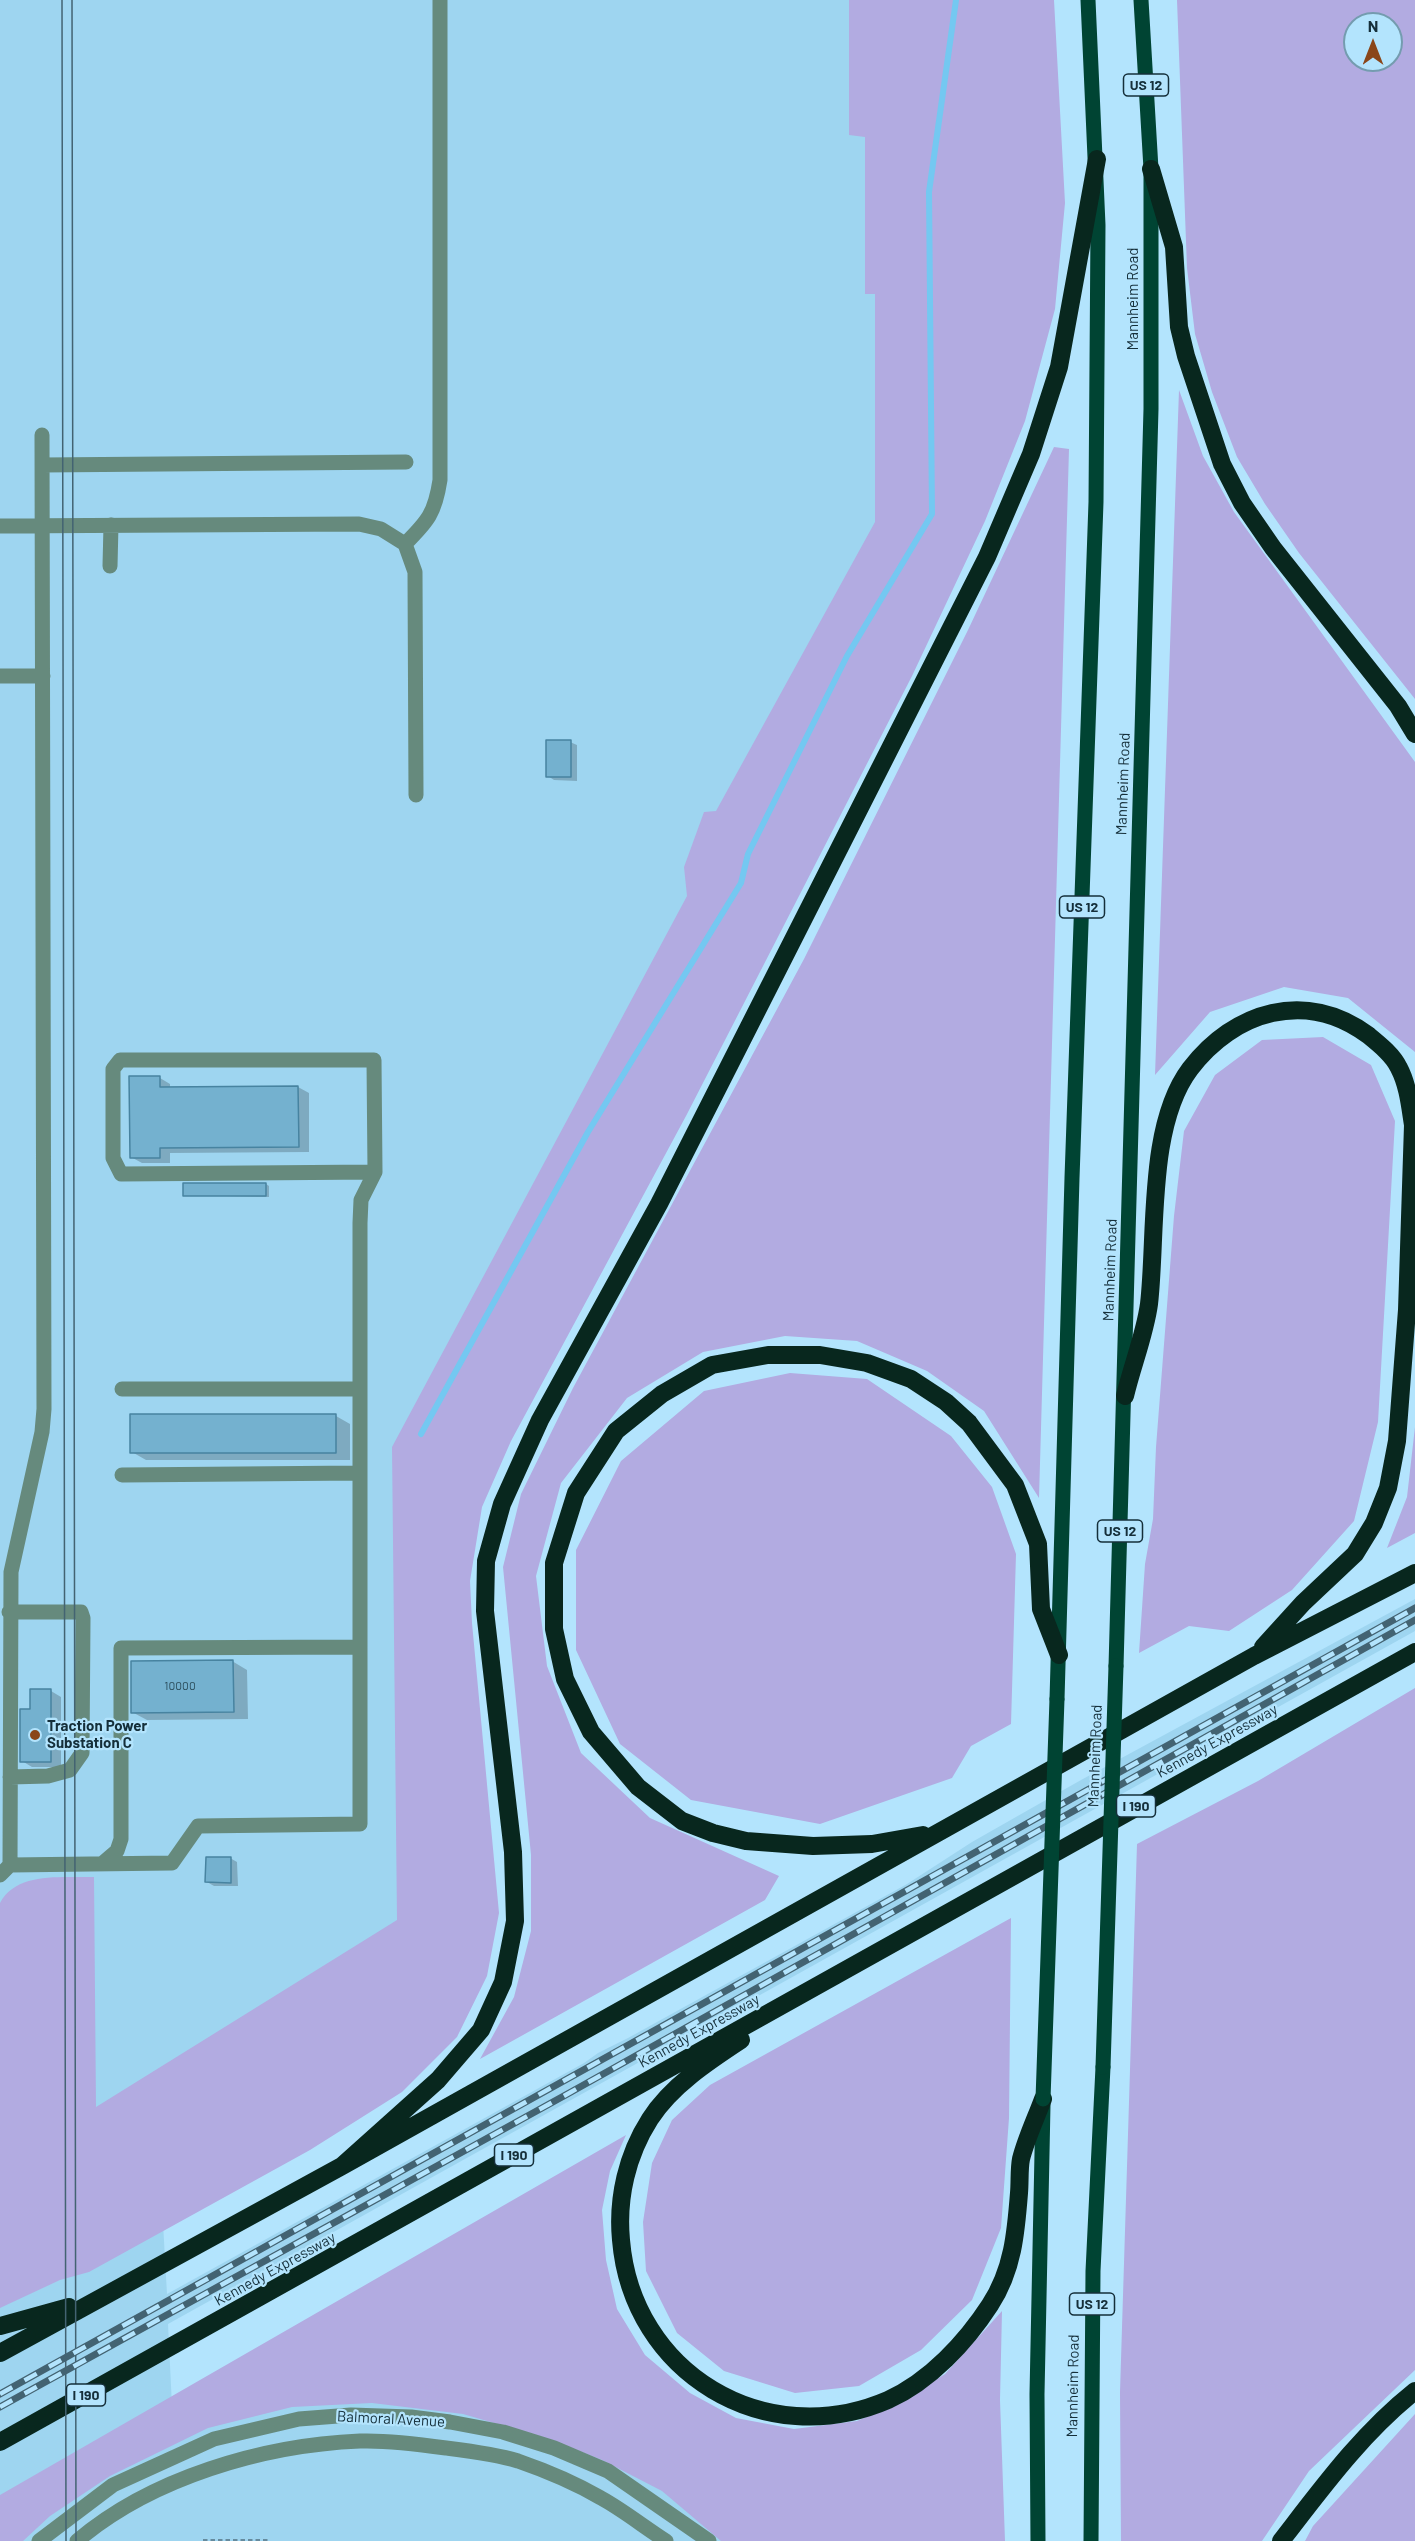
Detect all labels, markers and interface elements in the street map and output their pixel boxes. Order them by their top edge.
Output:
north arrow [1343,12,1403,72]
text: N [1368,16,1378,35]
road number: US 12 [1124,74,1168,96]
street label: Mannheim Road [1124,248,1142,350]
street label: Mannheim Road [1112,732,1134,836]
road number: US 12 [1060,896,1104,918]
street label: Mannheim Road [1099,1218,1121,1322]
road number: US 12 [1098,1520,1142,1542]
house number: 10000 [164,1679,196,1693]
street label: Kennedy Expressway [1153,1700,1281,1782]
street label: Mannheim Road [1084,1704,1106,1808]
place label: Traction Power Substation C [47,1717,147,1752]
marker: Traction Power Substation C [28,1728,42,1742]
road number: I 190 [1116,1795,1156,1817]
street label: Kennedy Expressway [635,1990,763,2072]
road number: I 190 [494,2144,534,2166]
street label: Kennedy Expressway [211,2228,339,2310]
road number: US 12 [1070,2293,1114,2315]
street label: Mannheim Road [1063,2334,1083,2438]
road number: I 190 [66,2384,106,2406]
street label: Balmoral Avenue [337,2407,445,2431]

